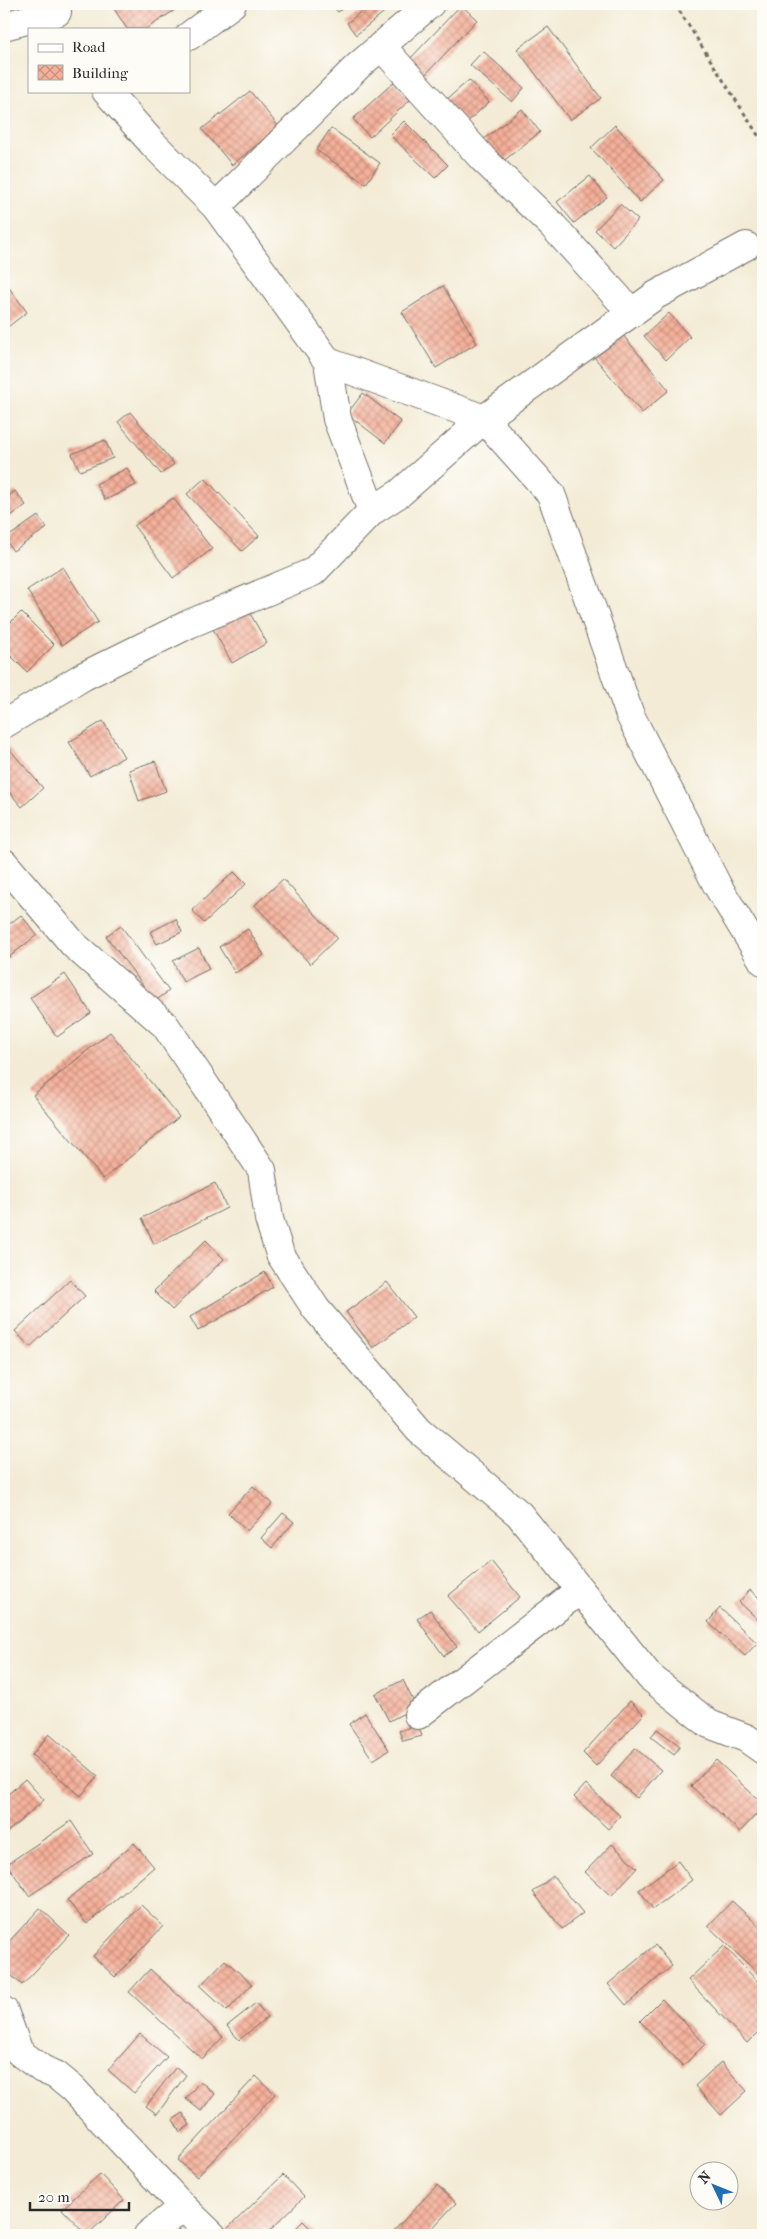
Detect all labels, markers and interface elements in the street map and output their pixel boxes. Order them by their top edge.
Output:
legend [28,28,190,92]
text: Road [72,38,106,56]
text: Building [72,64,129,82]
north arrow [690,2162,740,2212]
text: N [695,2168,715,2187]
scale bar [30,2179,129,2211]
text: 20 m [38,2188,70,2206]

